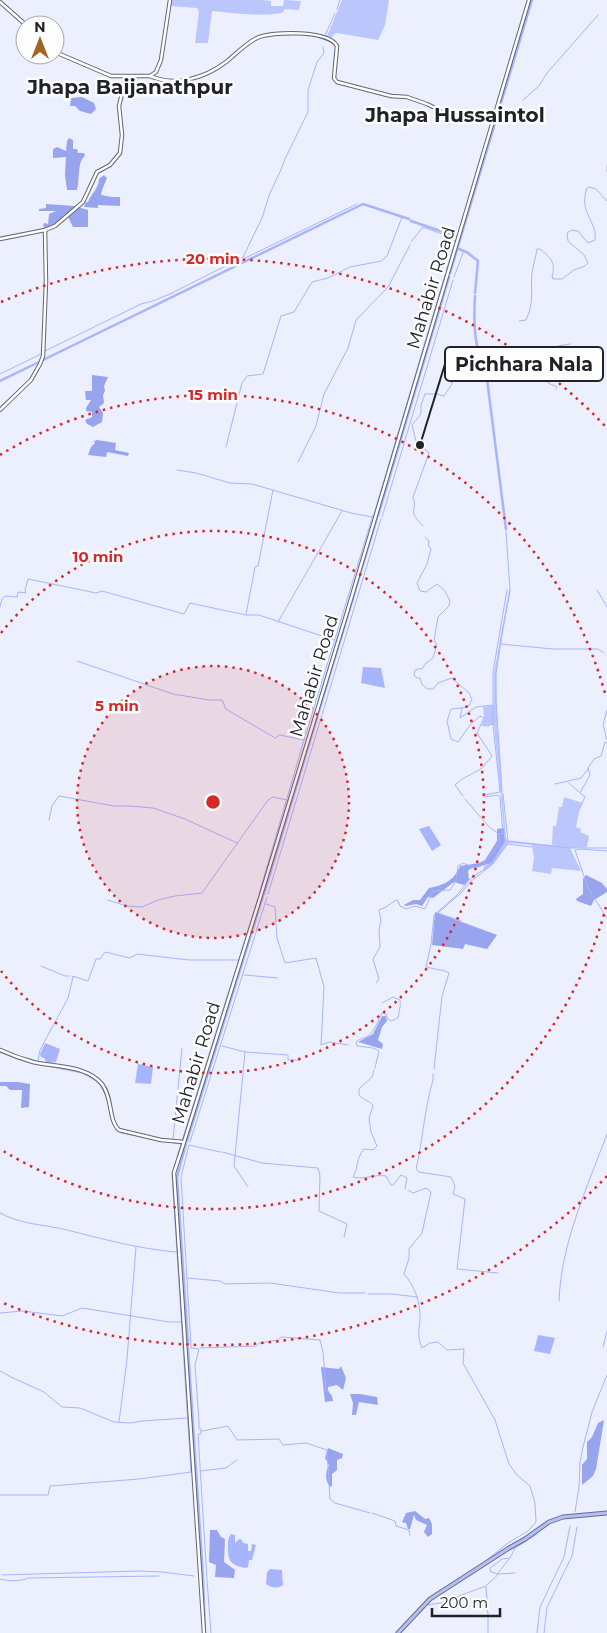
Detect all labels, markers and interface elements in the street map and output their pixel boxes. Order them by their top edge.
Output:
north arrow [15,15,65,65]
text: N [34,18,46,36]
district label: Jhapa Baijanathpur [26,75,233,99]
district label: Jhapa Hussaintol [364,103,545,127]
street label: Mahabir Road [402,224,460,352]
text: 20 min [186,249,240,268]
callout: Pichhara Nala [445,347,603,381]
text: Pichhara Nala [455,353,593,376]
text: 15 min [188,385,238,404]
text: 10 min [73,547,123,566]
street label: Mahabir Road [285,612,343,740]
text: 5 min [95,696,139,715]
centre of rings [204,793,222,811]
street label: Mahabir Road [167,999,225,1127]
scale bar [432,1586,500,1618]
text: 200 m [440,1593,488,1612]

